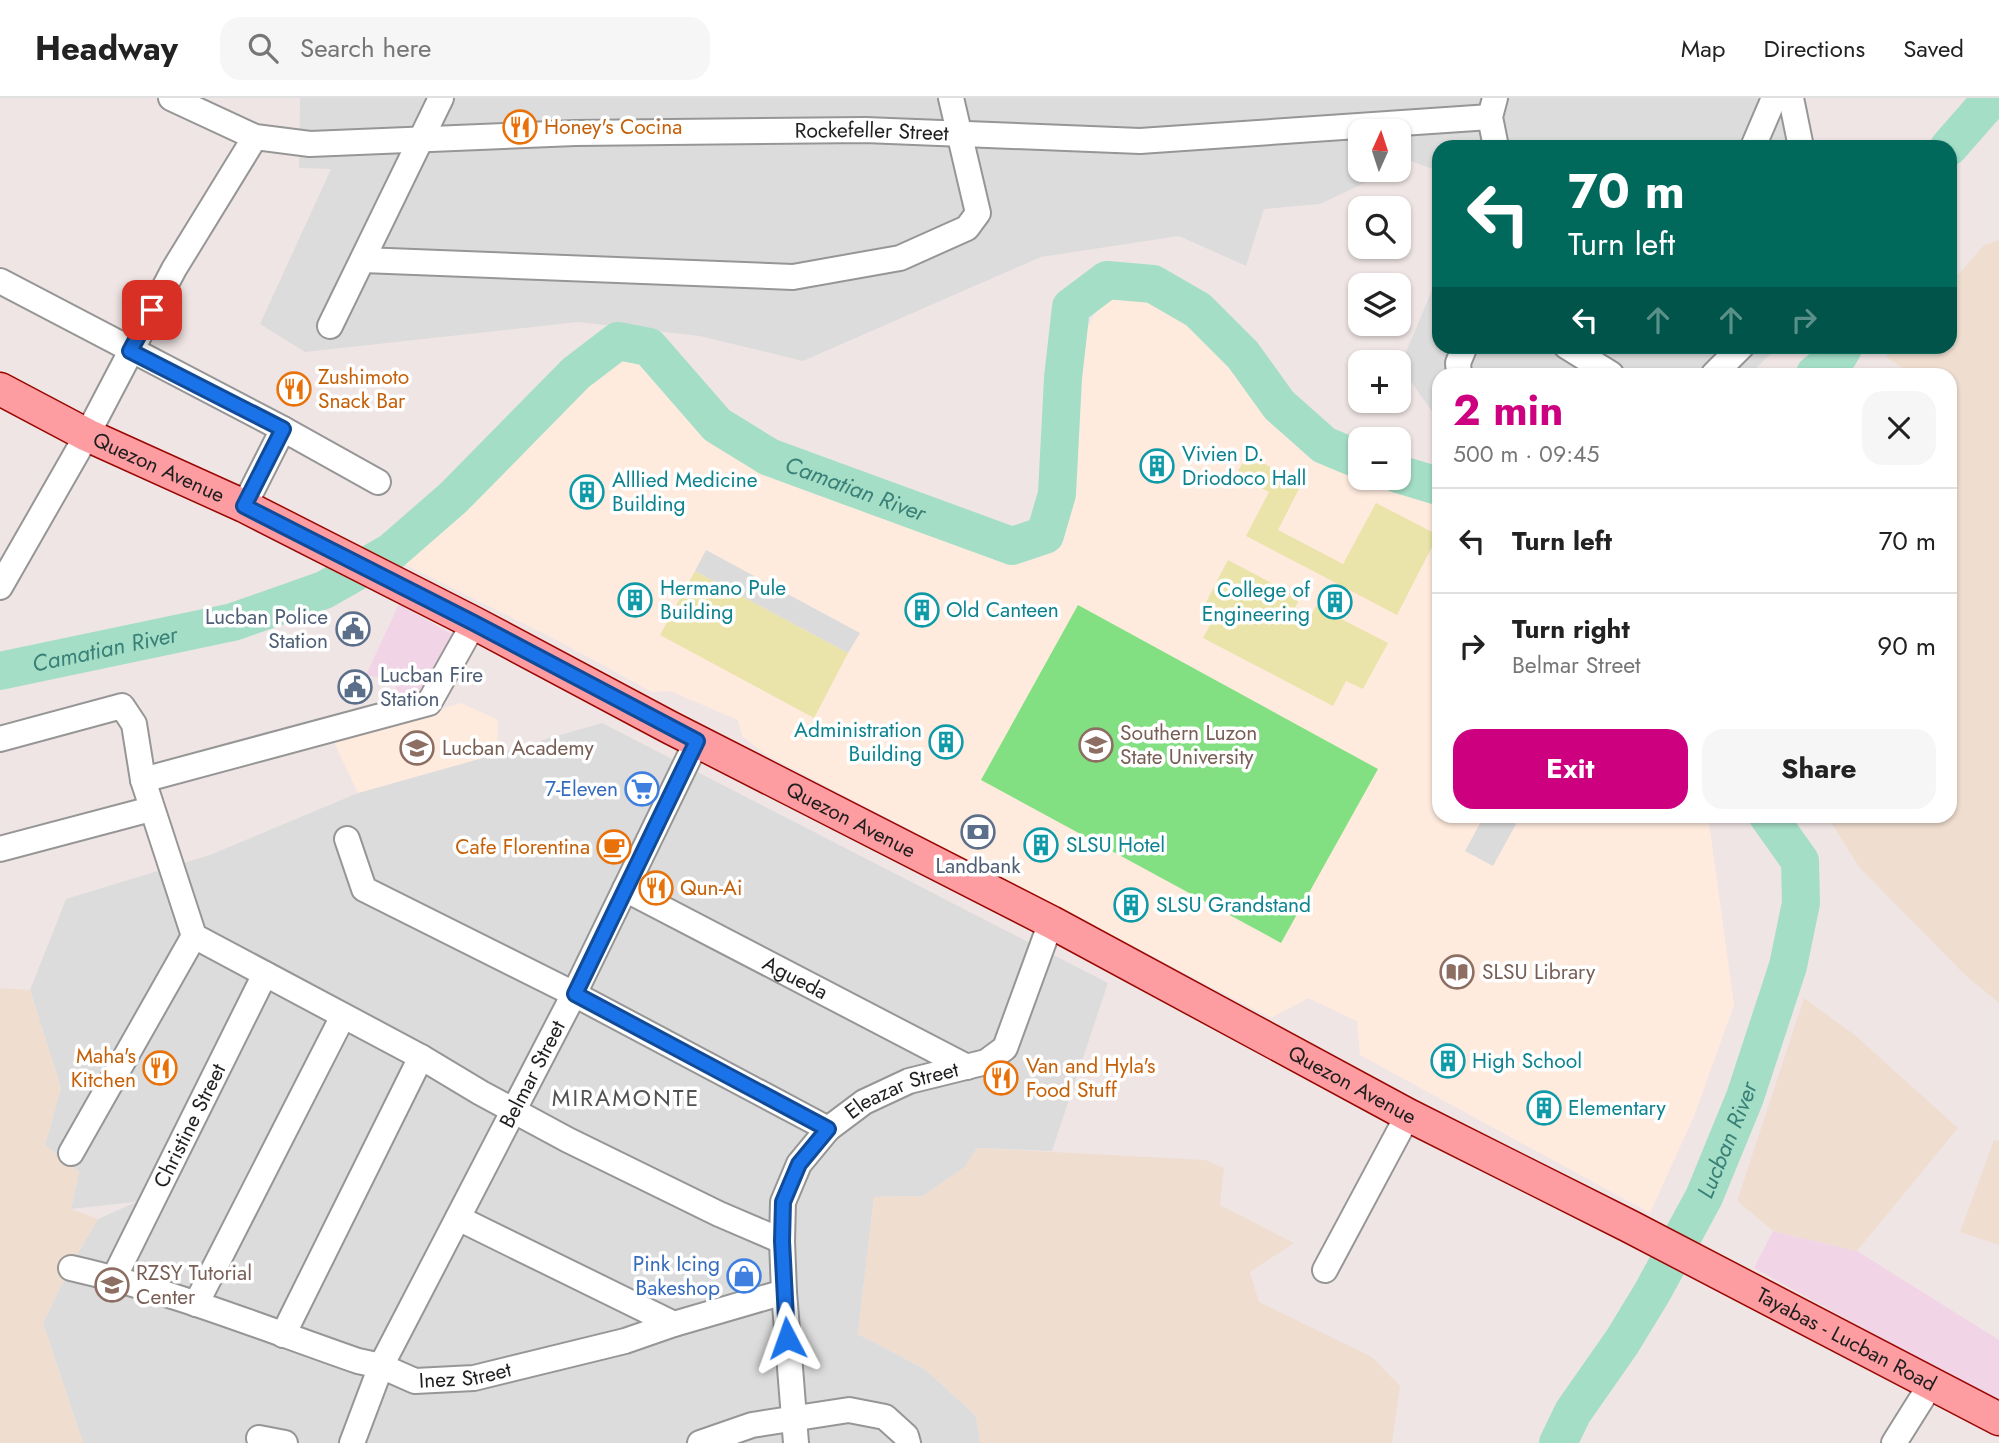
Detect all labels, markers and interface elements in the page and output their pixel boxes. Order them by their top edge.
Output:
search box [220,17,710,80]
text: Headway [35,25,178,72]
icon: search [244,29,282,67]
text: Search here [300,29,431,67]
text: Map [1681,31,1726,66]
text: Directions [1764,31,1865,66]
text: Saved [1903,31,1964,66]
restaurant icon: Honey's Cocina [501,108,539,146]
place label: Honey's Cocina [544,112,682,142]
street label: Rockefeller Street [795,115,949,148]
north arrow [1348,119,1410,182]
map controls [1348,119,1411,490]
text: 70 m [1568,156,1685,226]
icon: left [1453,168,1544,259]
button: search [1348,196,1411,259]
text: Turn left [1568,221,1675,267]
button: layers [1348,273,1411,336]
pin [122,280,182,340]
icon: arrive [133,291,171,329]
icon: left [1566,301,1604,339]
icon: ahead [1639,301,1677,339]
icon: ahead [1712,301,1750,339]
icon: right [1785,301,1823,339]
button: + [1348,350,1411,413]
place label: Zushimoto Snack Bar [318,362,409,416]
restaurant icon: Zushimoto Snack Bar [275,370,313,408]
text: 2 min [1453,380,1563,441]
button: close [1862,391,1936,465]
street label: Quezon Avenue [88,425,230,510]
button: − [1348,427,1411,490]
text: 500 m · 09:45 [1453,437,1599,471]
place label: Vivien D. Driodoco Hall [1182,439,1306,493]
water label: Camatian River [780,447,932,530]
building icon: Vivien D. Driodoco Hall [1138,447,1176,485]
place label: Alllied Medicine Building [612,465,758,519]
building icon: Alllied Medicine Building [568,473,606,511]
icon: left [1453,522,1491,560]
text: Turn left [1512,522,1612,560]
text: 70 m [1879,522,1936,560]
place label: Hermano Pule Building [660,573,786,627]
place label: College of Engineering [1202,575,1311,629]
building icon: Hermano Pule Building [616,581,654,619]
building icon: College of Engineering [1316,583,1354,621]
building icon: Old Canteen [903,591,941,629]
place label: Old Canteen [946,595,1059,625]
place label: Lucban Police Station [205,602,328,656]
public building icon: Lucban Police Station [334,610,372,648]
text: Turn right [1512,610,1630,648]
water label: Camatian River [29,617,182,681]
icon: right [1453,627,1491,665]
text: 90 m [1877,627,1936,665]
text: Belmar Street [1512,648,1641,682]
place label: Lucban Fire Station [380,660,483,714]
public building icon: Lucban Fire Station [336,668,374,706]
place label: Administration Building [794,715,922,769]
place label: Southern Luzon State University [1120,718,1257,772]
building icon: Administration Building [927,723,965,761]
school or university icon: Southern Luzon State University [1077,726,1115,764]
school or university icon: Lucban Academy [398,729,436,767]
button: Exit [1453,729,1688,809]
button: Share [1702,729,1936,809]
place label: Lucban Academy [442,733,595,763]
supermarket icon: 7-Eleven [623,770,661,808]
place label: 7-Eleven [545,774,618,804]
street label: Quezon Avenue [781,774,921,866]
bank icon: Landbank [959,813,997,851]
building icon: SLSU Hotel [1022,826,1060,864]
cafe icon: Cafe Florentina [595,828,633,866]
place label: SLSU Hotel [1066,830,1165,860]
place label: Cafe Florentina [455,832,590,862]
place label: Landbank [936,851,1021,881]
restaurant icon: Qun-Ai [637,869,675,907]
place label: Qun-Ai [680,873,742,903]
building icon: SLSU Grandstand [1112,886,1150,924]
place label: SLSU Grandstand [1156,890,1311,920]
street label: Agueda [757,948,833,1007]
library icon: SLSU Library [1438,953,1476,991]
place label: SLSU Library [1482,957,1596,987]
street label: Belmar Street [492,1015,573,1133]
street label: Quezon Avenue [1283,1038,1421,1132]
place label: Maha's Kitchen [71,1041,136,1095]
building icon: High School [1429,1042,1467,1080]
place label: High School [1472,1046,1582,1076]
restaurant icon: Maha's Kitchen [141,1049,179,1087]
place label: Van and Hyla's Food Stuff [1026,1051,1156,1105]
street label: Eleazar Street [839,1054,962,1126]
street label: Christine Street [146,1058,233,1193]
restaurant icon: Van and Hyla's Food Stuff [982,1059,1020,1097]
water label: Lucban River [1688,1076,1766,1203]
district label: MIRAMONTE [552,1081,700,1115]
building icon: Elementary [1525,1089,1563,1127]
place label: Elementary [1568,1093,1666,1123]
place label: Pink Icing Bakeshop [633,1249,720,1303]
shop icon: Pink Icing Bakeshop [725,1257,763,1295]
place label: RZSY Tutorial Center [136,1258,252,1312]
school or university icon: RZSY Tutorial Center [93,1266,131,1304]
street label: Tayabas - Lucban Road [1751,1280,1942,1399]
position arrow [750,1301,824,1375]
street label: Inez Street [418,1354,514,1396]

